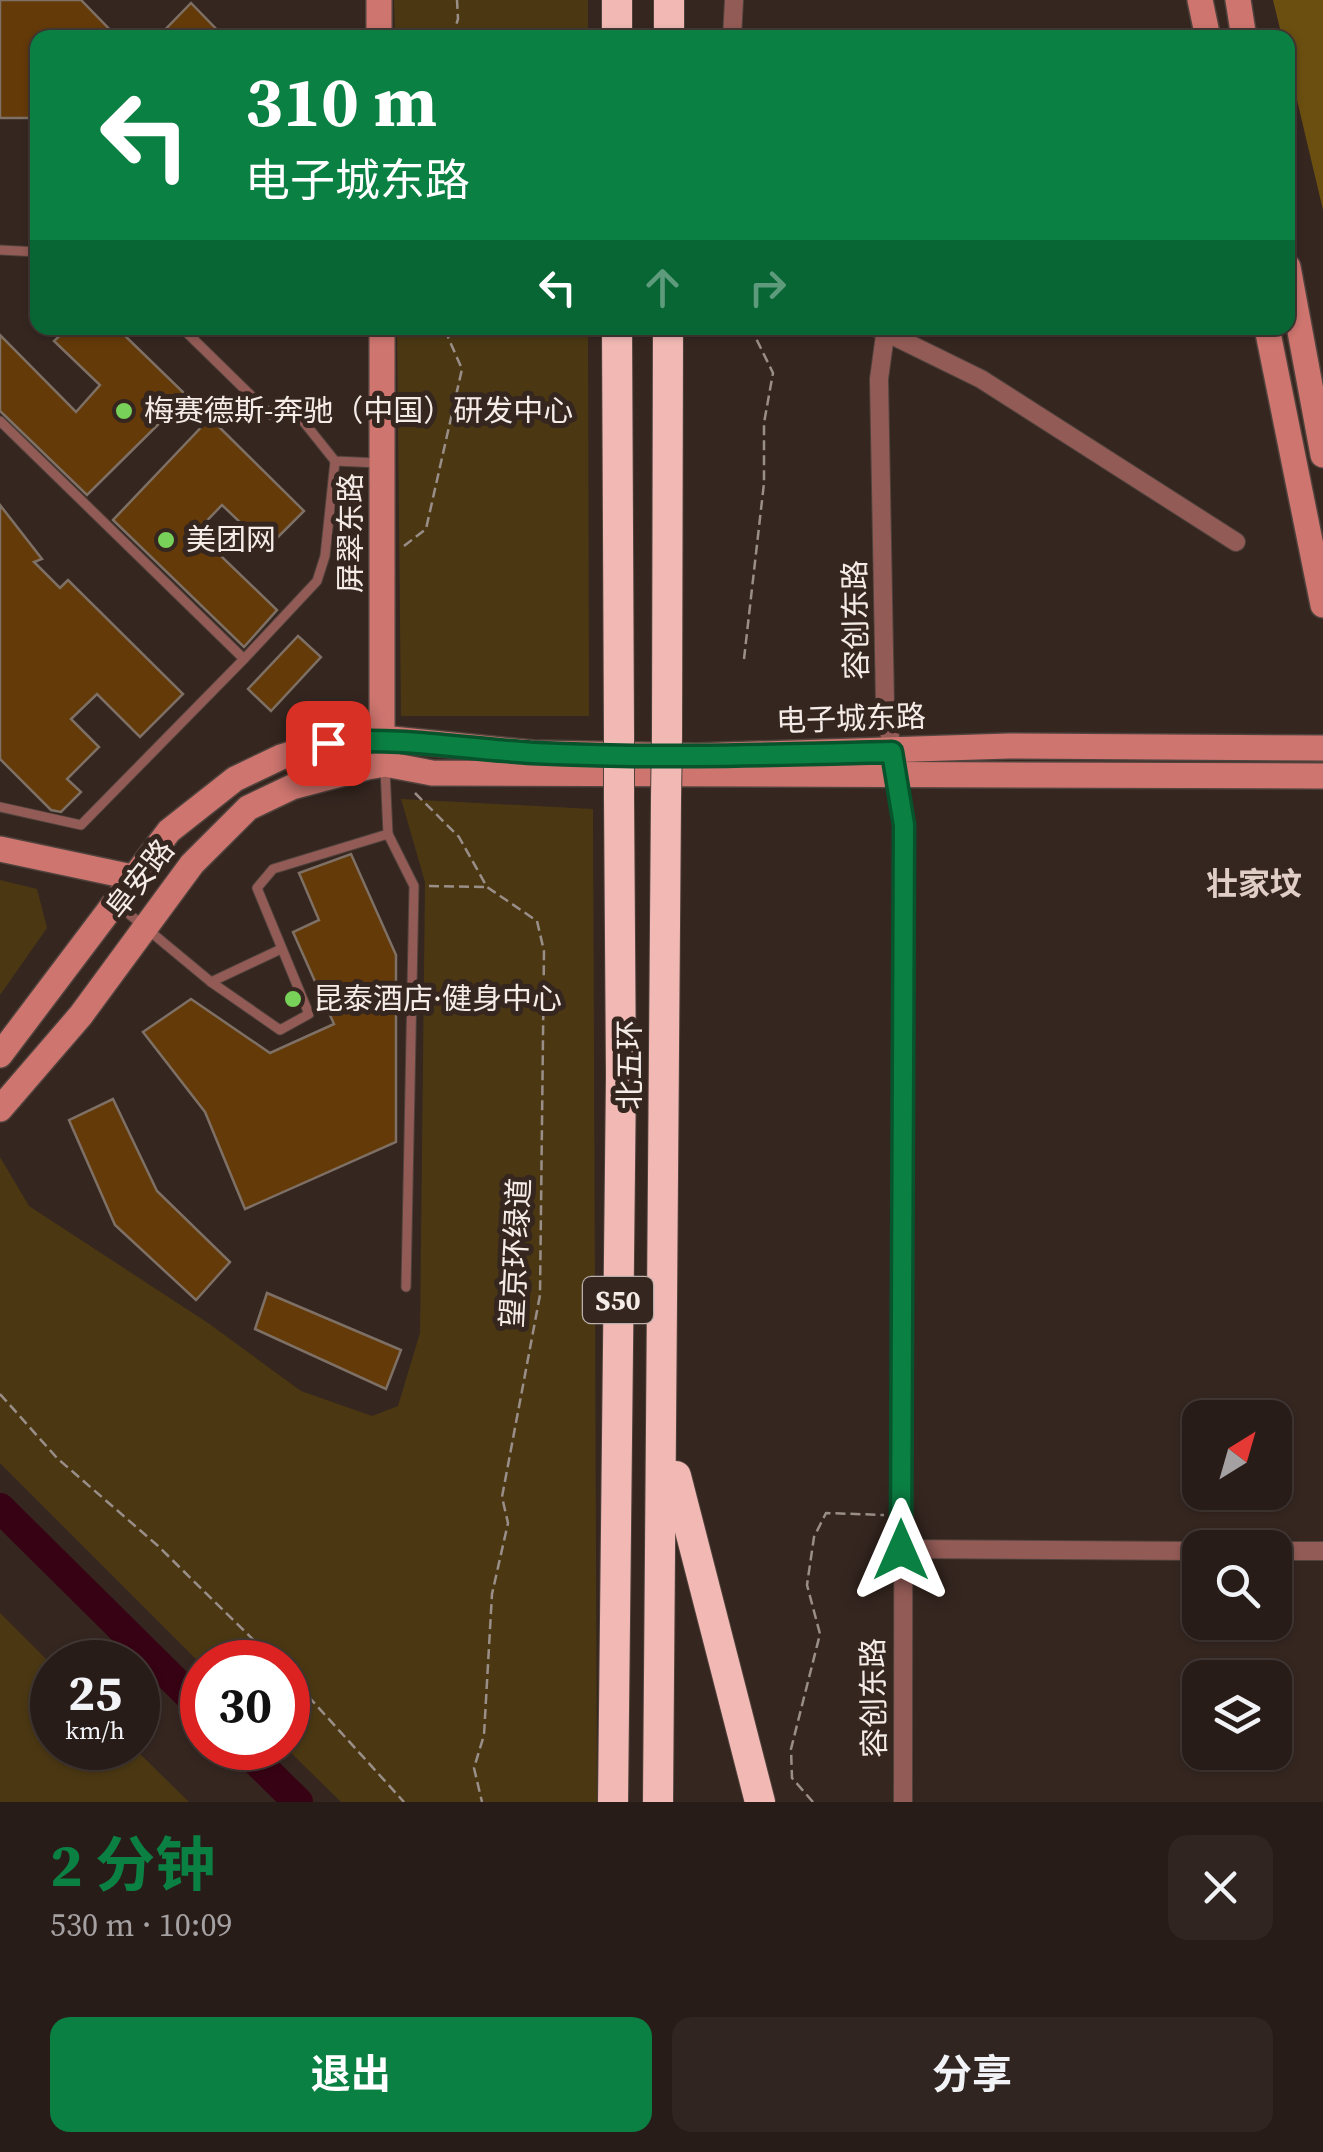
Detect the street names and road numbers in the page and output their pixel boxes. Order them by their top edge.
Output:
street label: 屏翠东路 [330,473,371,593]
street label: 容创东路 [834,560,877,680]
street label: 电子城东路 [775,695,927,742]
street label: 阜安路 [96,831,183,927]
street label: 北五环 [609,1020,650,1110]
street label: 望京环绿道 [491,1177,540,1329]
road number: S50 [583,1277,653,1323]
street label: 容创东路 [852,1638,895,1758]

